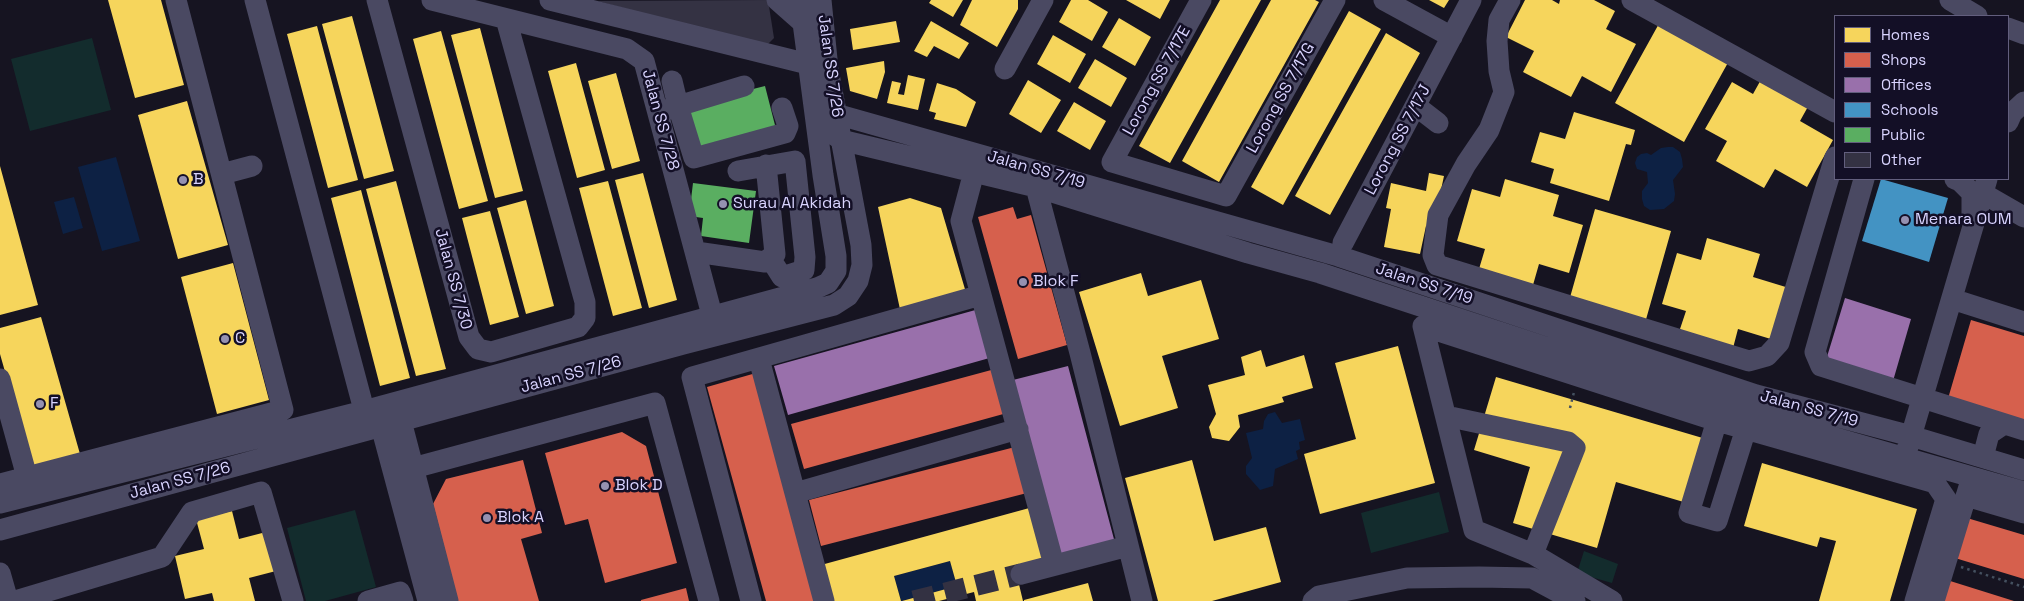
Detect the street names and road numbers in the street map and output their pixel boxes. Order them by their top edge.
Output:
street label: Jalan SS 7/26 [813,13,847,119]
street label: Lorong SS 7/17E [1119,23,1195,139]
street label: Lorong SS 7/17G [1243,39,1319,157]
street label: Jalan SS 7/28 [637,67,683,173]
street label: Lorong SS 7/17J [1361,82,1435,198]
street label: Jalan SS 7/19 [985,147,1087,193]
street label: Jalan SS 7/30 [430,226,476,332]
street label: Jalan SS 7/19 [1373,259,1475,309]
street label: Jalan SS 7/26 [519,352,623,398]
street label: Jalan SS 7/19 [1758,387,1860,431]
street label: Jalan SS 7/26 [128,458,232,504]

